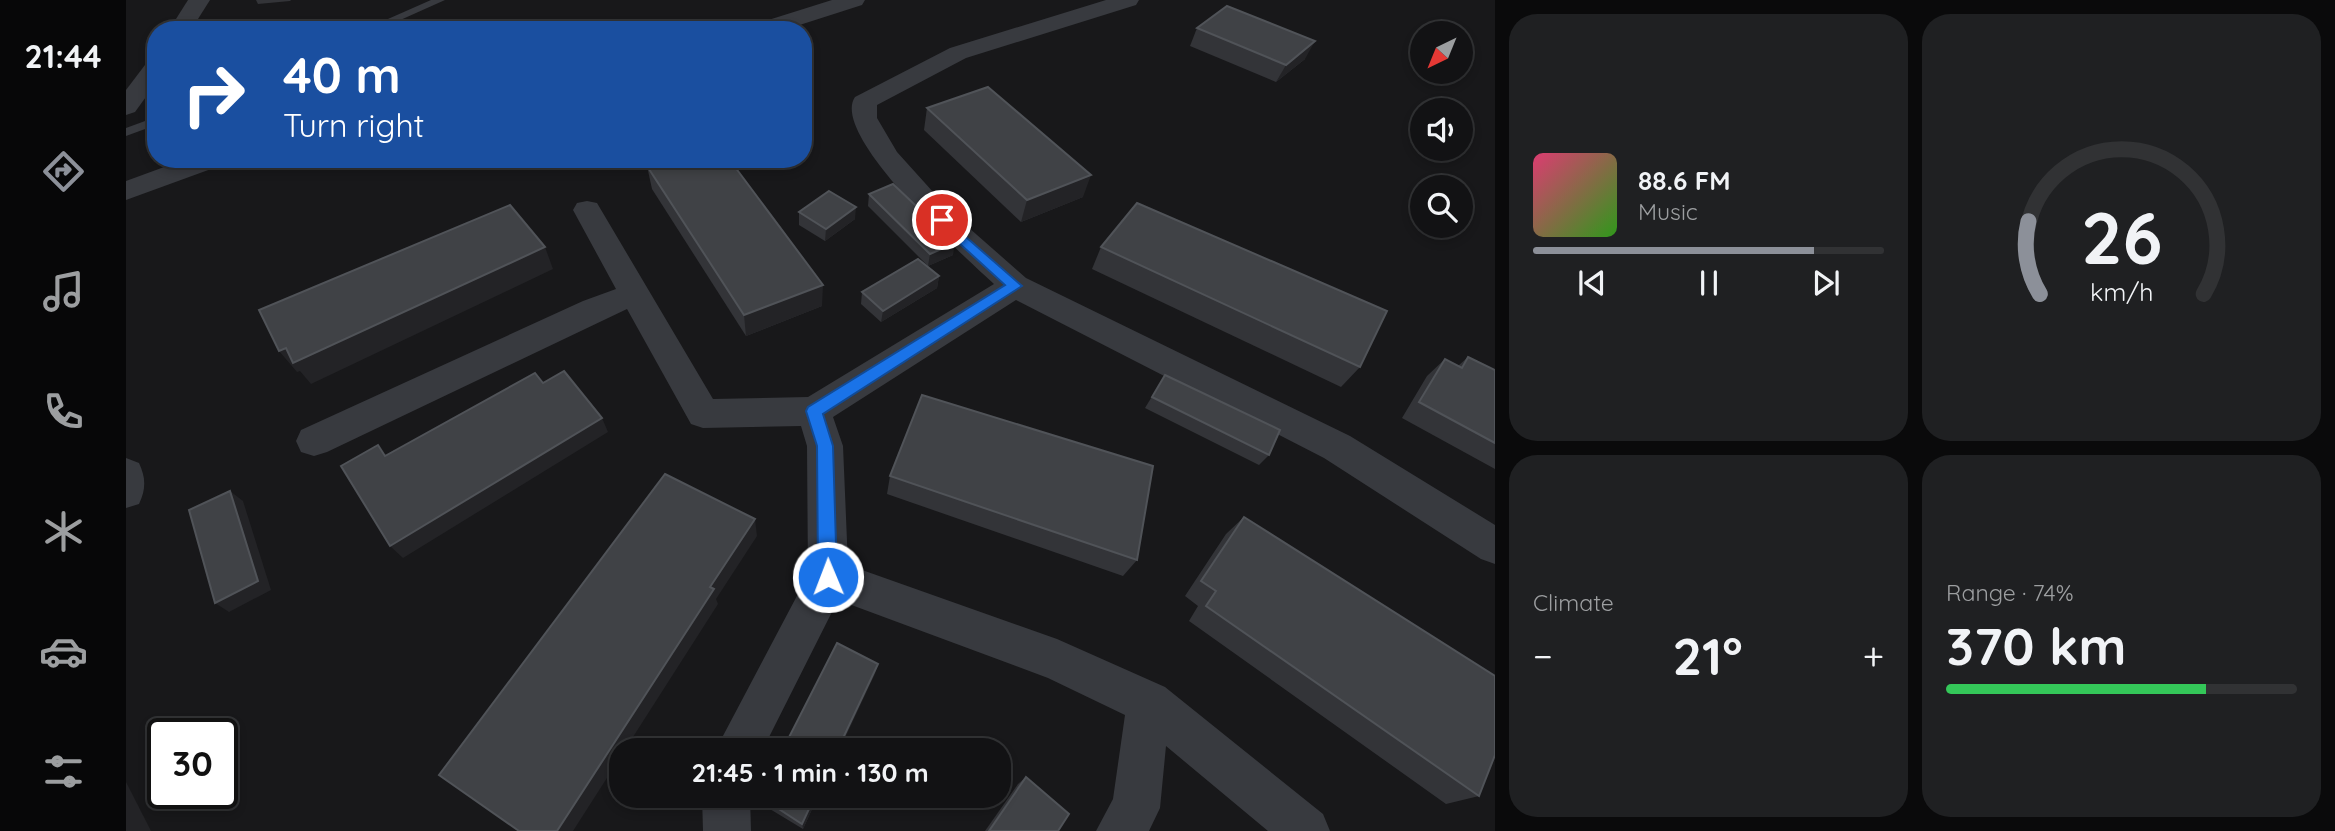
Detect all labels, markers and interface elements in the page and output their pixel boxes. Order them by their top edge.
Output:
north arrow [1410,21,1474,84]
map controls [1410,21,1473,238]
text: 21:44 [24,36,102,76]
text: 40 m [283,44,401,105]
icon: right [168,49,259,140]
button: sound [1410,98,1473,161]
text: Turn right [283,105,424,145]
icon: directions [39,147,88,196]
text: 88.6 FM [1638,164,1731,197]
button: search [1410,175,1473,238]
pin [912,190,972,250]
text: 26 [2081,191,2162,282]
text: Music [1638,197,1698,226]
icon: arrive [923,201,961,239]
icon: previous [1573,264,1611,302]
icon: pause [1690,264,1728,302]
icon: next [1807,264,1845,302]
icon: music [39,267,88,316]
text: km/h [2090,276,2153,307]
icon: phone [39,387,88,436]
icon: climate [39,507,88,556]
position arrow [791,540,865,614]
text: Range · 74% [1946,578,2074,607]
text: Climate [1533,588,1614,617]
text: 370 km [1946,613,2127,678]
text: 21° [1673,623,1743,688]
icon: car [39,627,88,676]
text: − [1533,632,1553,680]
text: + [1863,632,1884,680]
speed limit sign: 30 [147,718,238,809]
icon: filters [39,747,88,796]
text: 21:45 · 1 min · 130 m [691,756,929,789]

